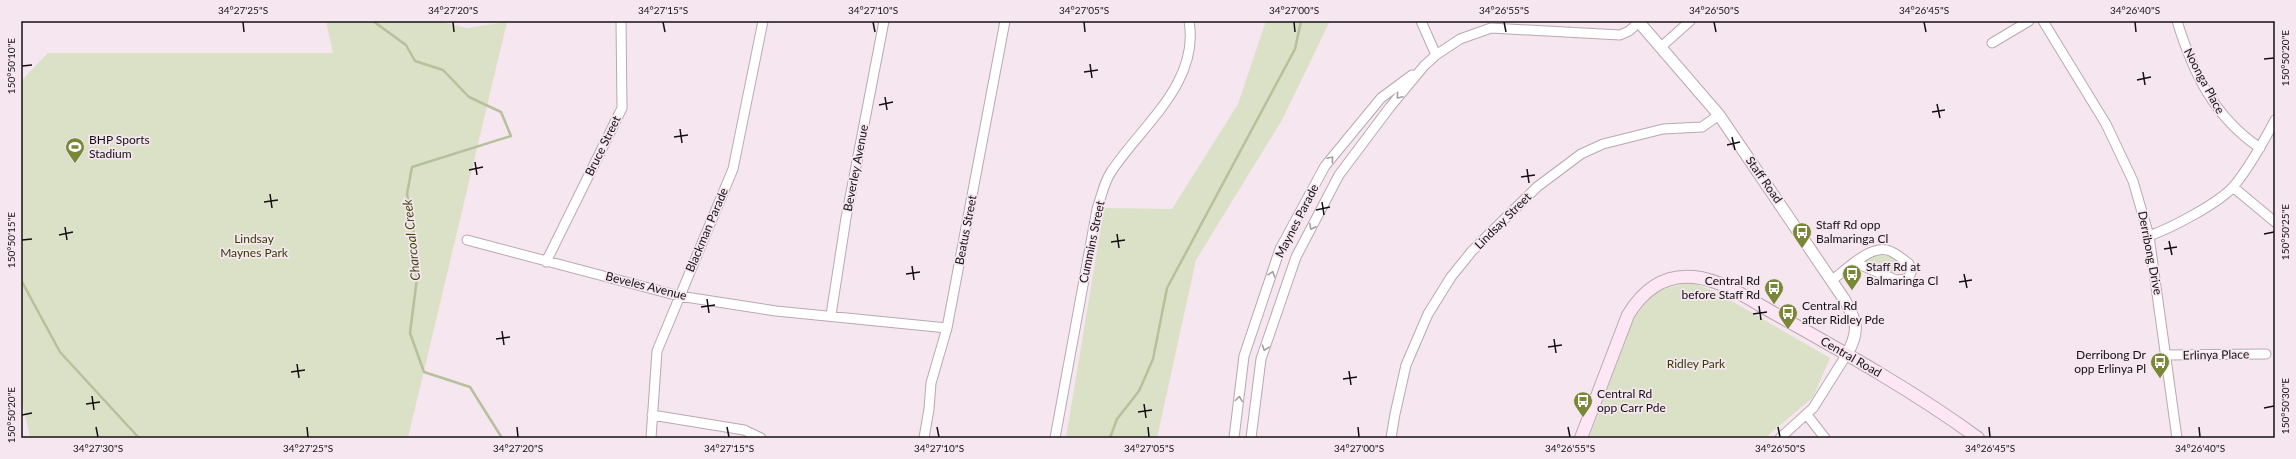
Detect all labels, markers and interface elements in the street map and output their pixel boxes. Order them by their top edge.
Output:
text: 34°27'25"S [218,4,268,16]
text: 34°27'20"S [428,4,478,16]
text: 34°27'15"S [638,4,688,16]
text: 34°27'10"S [848,4,898,16]
text: 34°27'05"S [1059,4,1109,16]
text: 34°27'00"S [1269,4,1319,16]
text: 34°26'55"S [1479,4,1529,16]
text: 34°26'50"S [1689,4,1739,16]
text: 34°26'45"S [1899,4,1949,16]
text: 34°26'40"S [2110,4,2160,16]
text: 150°50'20"E [2279,30,2291,86]
text: 150°50'10"E [5,38,17,94]
street label: Noonga Place [2181,45,2228,116]
one-way arrow [1397,91,1404,99]
street label: Bruce Street [581,113,624,178]
street label: Beverley Avenue [840,123,871,212]
place label: BHP Sports Stadium [89,132,150,161]
sports icon: BHP Sports Stadium [64,136,86,164]
street label: Staff Road [1743,153,1786,206]
one-way arrow [1326,156,1333,163]
street label: Maynes Parade [1272,181,1322,260]
street label: Blackman Parade [682,185,731,274]
street label: Lindsay Street [1471,189,1535,252]
street label: Beatus Street [951,193,980,266]
water label: Charcoal Creek [399,198,423,282]
street label: Cummins Street [1075,199,1108,284]
text: 150°50'25"E [2279,204,2291,260]
street label: Derribong Drive [2135,210,2166,296]
text: 150°50'15"E [5,212,17,268]
place label: Staff Rd opp Balmaringa Cl [1816,217,1888,246]
bus stop icon: Staff Rd opp Balmaringa Cl [1791,221,1813,249]
one-way arrow [1309,223,1316,230]
park label: Lindsay Maynes Park [220,231,289,260]
place label: Staff Rd at Balmaringa Cl [1866,259,1938,288]
bus stop icon: Staff Rd at Balmaringa Cl [1841,263,1863,291]
street label: Beveles Avenue [604,268,688,303]
one-way arrow [1267,271,1276,278]
place label: Central Rd before Staff Rd [1681,273,1760,302]
bus stop icon: Central Rd before Staff Rd [1763,277,1785,305]
place label: Central Rd after Ridley Pde [1802,298,1885,327]
bus stop icon: Central Rd after Ridley Pde [1777,302,1799,330]
street label: Central Road [1818,333,1884,380]
one-way arrow [1261,344,1269,351]
street label: Erlinya Place [2183,346,2249,363]
place label: Derribong Dr opp Erlinya Pl [2074,347,2147,376]
bus stop icon: Derribong Dr opp Erlinya Pl [2149,351,2171,379]
park label: Ridley Park [1667,356,1726,371]
text: 150°50'30"E [2279,378,2291,434]
place label: Central Rd opp Carr Pde [1597,386,1666,415]
text: 150°50'20"E [5,387,17,443]
bus stop icon: Central Rd opp Carr Pde [1572,390,1594,418]
one-way arrow [1234,396,1243,402]
text: 34°27'30"S [73,442,123,454]
text: 34°27'25"S [283,442,333,454]
text: 34°27'20"S [493,442,543,454]
text: 34°27'15"S [704,442,754,454]
text: 34°27'10"S [914,442,964,454]
text: 34°27'05"S [1124,442,1174,454]
text: 34°27'00"S [1334,442,1384,454]
text: 34°26'55"S [1545,442,1595,454]
text: 34°26'50"S [1755,442,1805,454]
text: 34°26'45"S [1965,442,2015,454]
text: 34°26'40"S [2175,442,2225,454]

